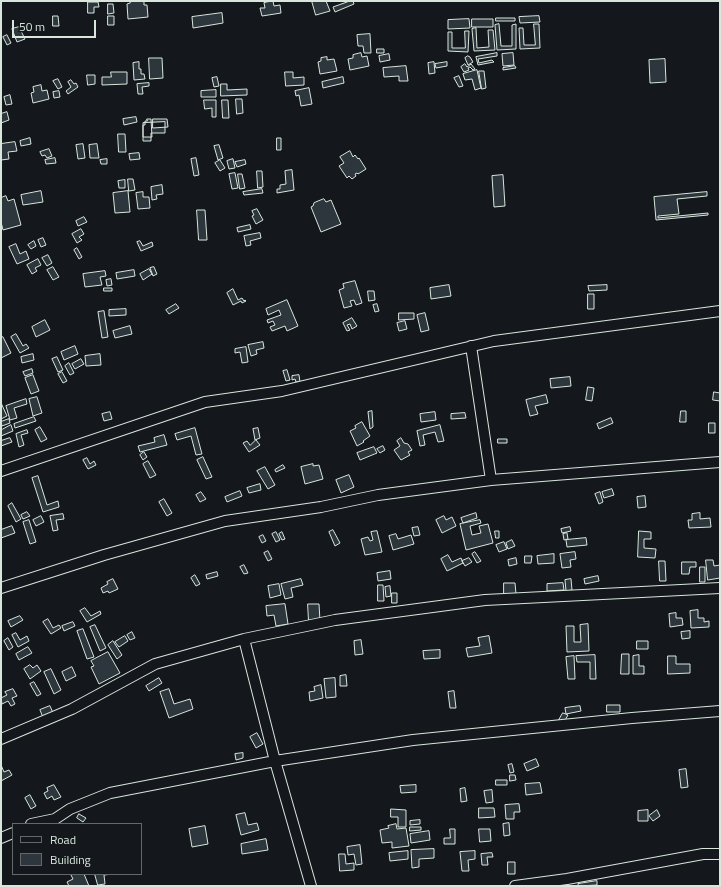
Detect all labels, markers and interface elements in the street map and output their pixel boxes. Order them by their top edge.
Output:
scale bar [14,12,98,38]
text: 50 m [19,17,45,36]
legend [12,823,142,875]
text: Road [50,830,76,849]
text: Building [50,850,91,869]

